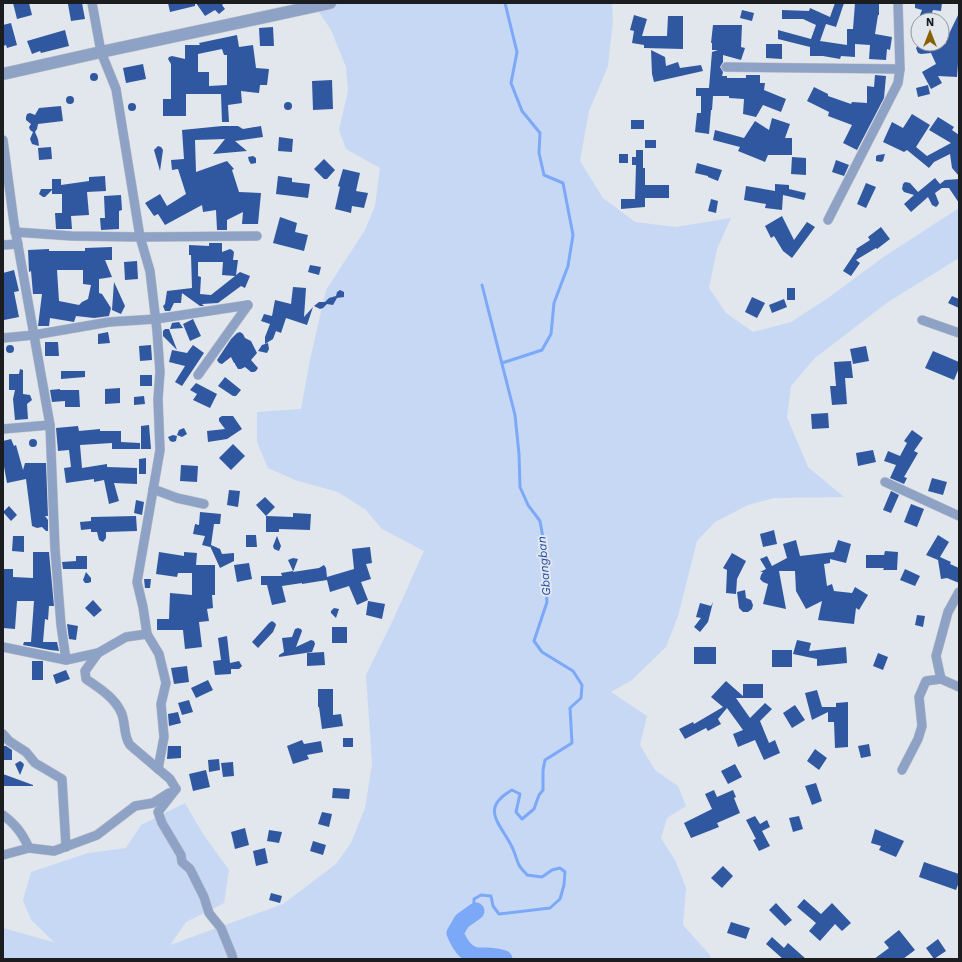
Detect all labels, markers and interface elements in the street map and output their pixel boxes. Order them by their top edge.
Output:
north arrow [910,12,950,52]
text: N [926,16,934,29]
water label: Gbangban [534,536,554,596]

